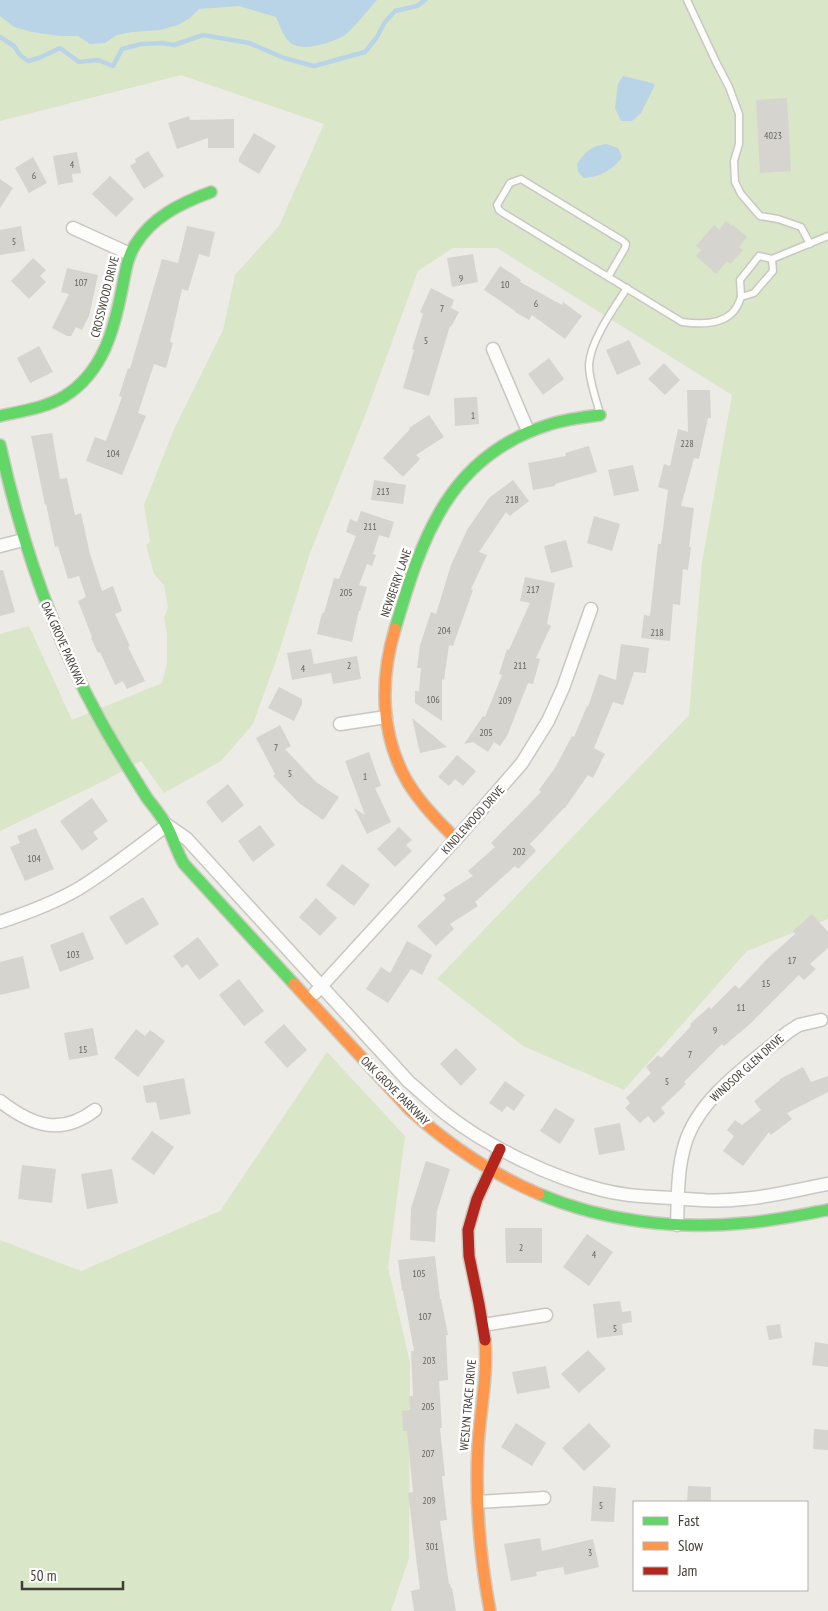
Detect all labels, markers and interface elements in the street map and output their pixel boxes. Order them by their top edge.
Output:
house number: 4023 [764,129,782,142]
house number: 4 [70,158,75,171]
house number: 6 [32,169,37,182]
house number: 5 [12,235,16,248]
street label: CROSSWOOD DRIVE [87,255,122,339]
house number: 9 [459,272,463,285]
house number: 107 [74,276,88,289]
house number: 10 [501,278,510,291]
house number: 6 [534,297,539,310]
house number: 7 [440,302,444,315]
house number: 5 [424,334,428,347]
house number: 1 [471,409,475,422]
house number: 228 [680,437,694,450]
house number: 104 [106,447,120,460]
house number: 213 [376,485,390,498]
house number: 218 [505,493,519,506]
house number: 211 [363,520,377,533]
street label: NEWBERRY LANE [377,547,414,619]
house number: 217 [526,583,540,596]
house number: 205 [339,586,353,599]
street label: OAK GROVE PARKWAY [38,599,89,689]
house number: 204 [437,624,451,637]
house number: 218 [650,626,664,639]
house number: 2 [347,659,351,672]
house number: 211 [513,659,527,672]
house number: 4 [301,662,306,675]
house number: 106 [426,693,440,706]
house number: 209 [498,694,512,707]
house number: 205 [479,726,493,739]
house number: 7 [274,741,278,754]
house number: 5 [288,767,292,780]
house number: 1 [363,770,367,783]
street label: KINDLEWOOD DRIVE [438,782,507,857]
house number: 202 [512,845,526,858]
house number: 104 [27,852,41,865]
house number: 103 [66,948,80,961]
house number: 17 [788,954,797,967]
house number: 15 [762,977,771,990]
house number: 11 [737,1001,746,1014]
house number: 9 [713,1024,717,1037]
street label: WINDSOR GLEN DRIVE [707,1031,787,1105]
house number: 15 [79,1043,88,1056]
house number: 7 [688,1048,692,1061]
street label: OAK GROVE PARKWAY [358,1053,433,1129]
house number: 5 [665,1075,669,1088]
house number: 2 [519,1241,523,1254]
house number: 4 [592,1248,597,1261]
house number: 105 [412,1267,426,1280]
house number: 107 [418,1310,432,1323]
house number: 5 [613,1322,617,1335]
house number: 203 [422,1354,436,1367]
street label: WESLYN TRACE DRIVE [456,1359,479,1451]
house number: 205 [421,1400,435,1413]
house number: 207 [421,1447,435,1460]
house number: 209 [422,1494,436,1507]
house number: 5 [599,1499,603,1512]
legend [633,1501,808,1591]
text: Fast [678,1511,699,1530]
text: Slow [678,1536,703,1555]
house number: 301 [425,1540,439,1553]
house number: 3 [588,1546,592,1559]
scale bar [22,1558,124,1590]
text: Jam [677,1561,697,1580]
text: 50 m [30,1566,56,1585]

